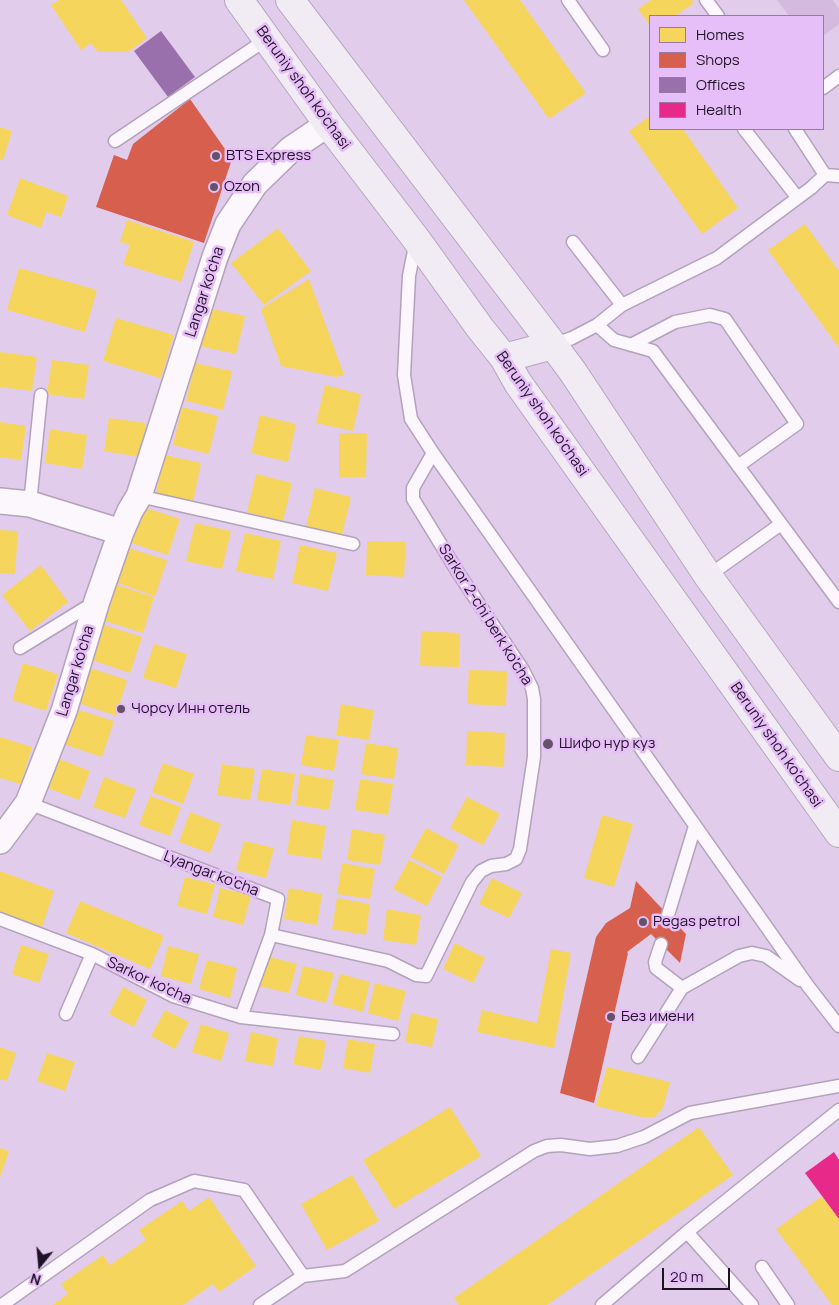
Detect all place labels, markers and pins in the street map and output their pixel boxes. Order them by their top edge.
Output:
place label: BTS Express [226,147,311,165]
marker: BTS Express [210,150,222,162]
place label: Ozon [224,178,260,196]
marker: Ozon [208,181,220,193]
place label: Чорсу Инн отель [131,700,250,718]
marker: Чорсу Инн отель [115,703,127,715]
place label: Шифо нур куз [559,735,655,753]
marker: Шифо нур куз [541,737,555,751]
place label: Pegas petrol [653,913,740,931]
marker: Pegas petrol [637,916,649,928]
place label: Без имени [621,1008,694,1026]
marker: Без имени [605,1011,617,1023]

